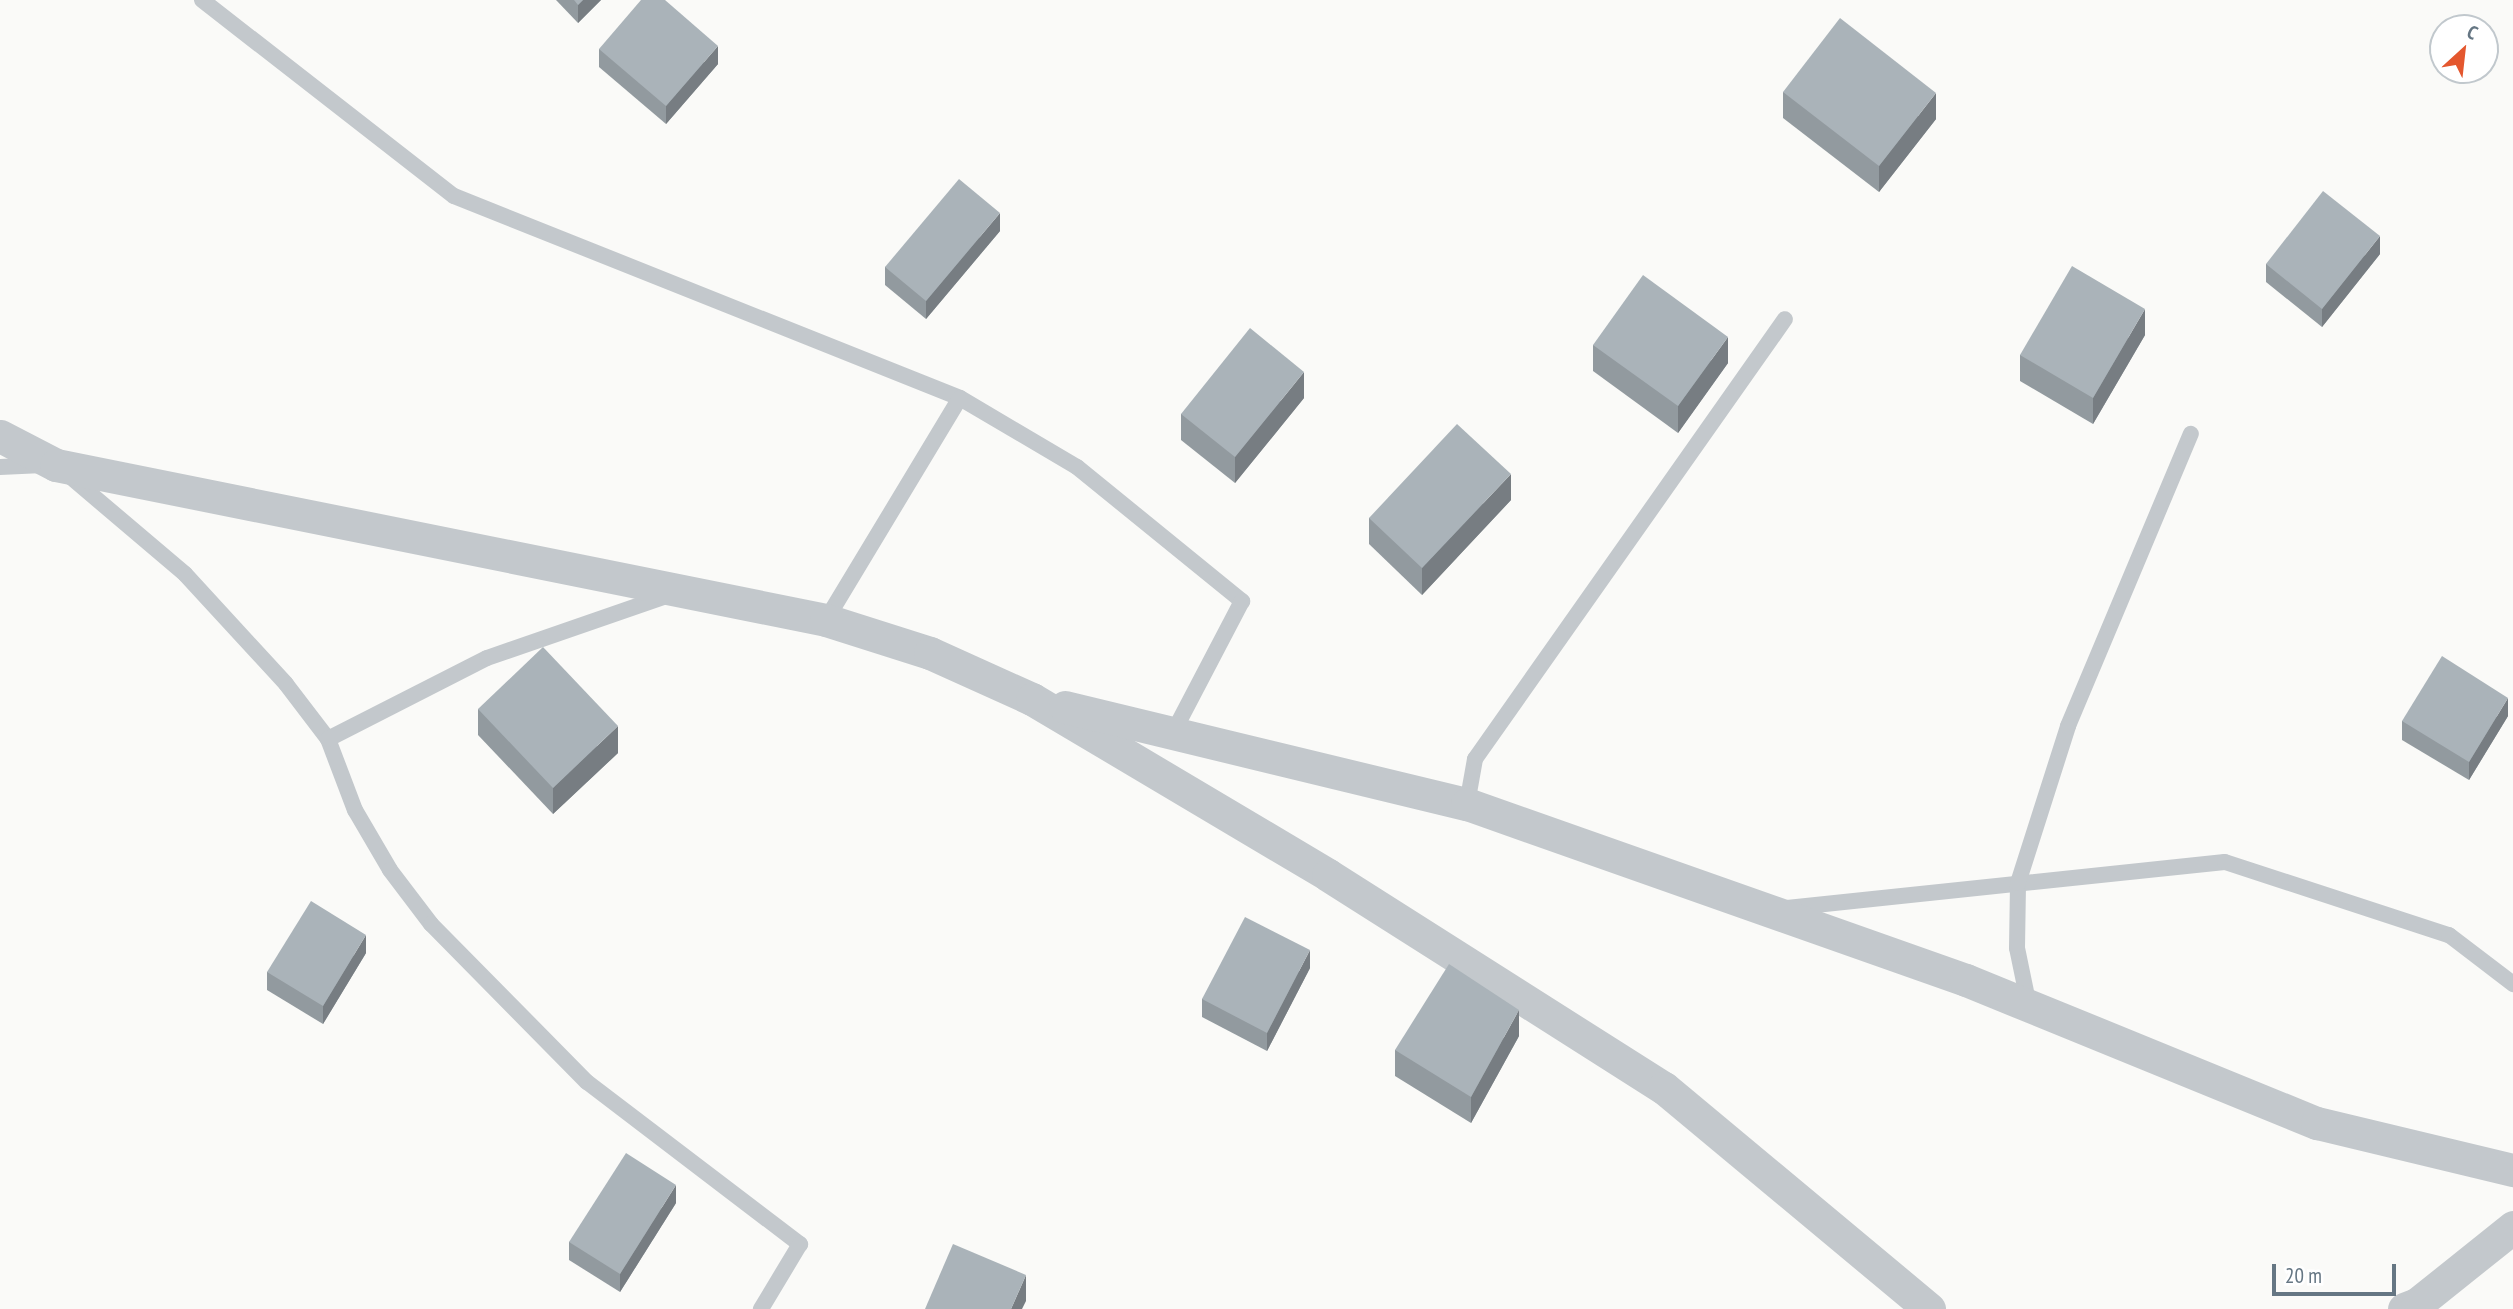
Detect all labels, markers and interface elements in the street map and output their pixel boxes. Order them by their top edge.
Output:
north arrow [2429,14,2499,84]
text: С [2463,19,2482,45]
scale bar [2275,1250,2399,1294]
text: 20 m [2285,1262,2322,1289]

